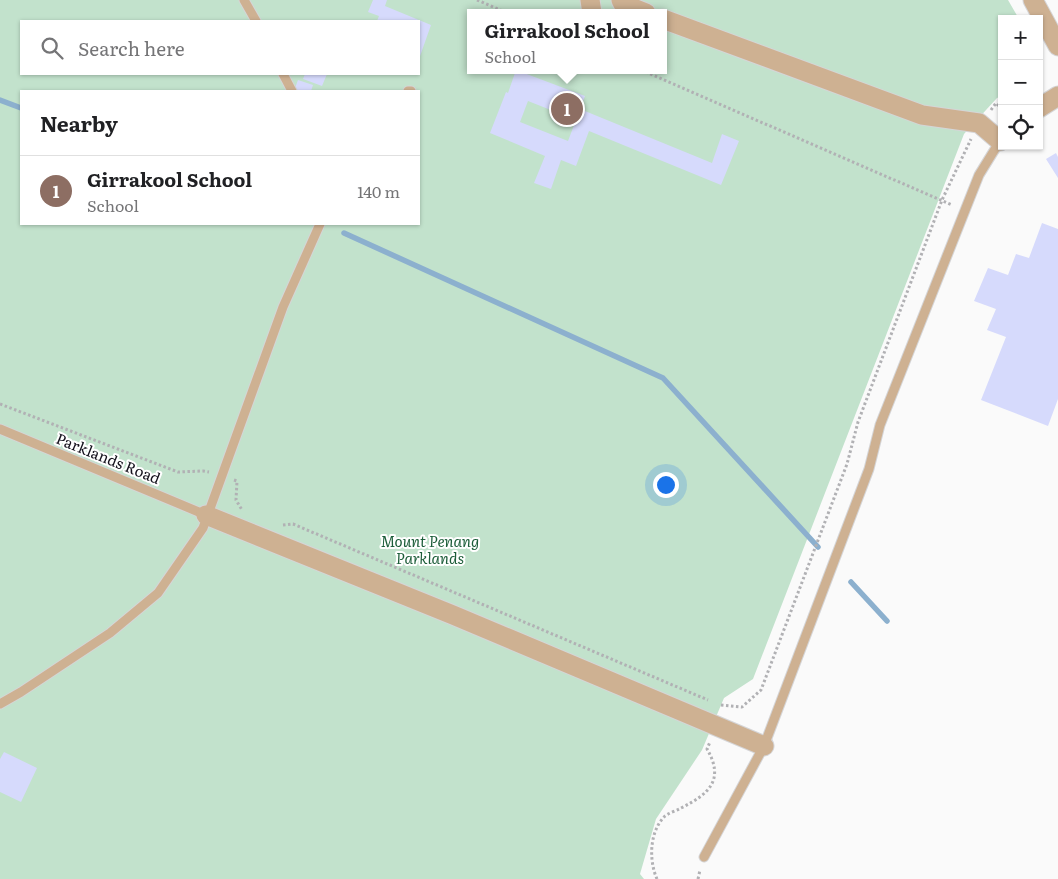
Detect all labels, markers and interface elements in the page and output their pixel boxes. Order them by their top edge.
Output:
popup [467,9,667,74]
map controls [998,15,1043,150]
button: + [998,15,1043,60]
text: Girrakool School [484,16,650,44]
search box [20,20,420,75]
icon: search [38,34,66,62]
text: Search here [78,34,185,62]
text: School [484,44,536,68]
button: − [998,60,1043,105]
pin: 1 [551,90,583,128]
button: locate [998,105,1043,150]
text: Nearby [40,107,118,138]
text: Girrakool School [87,165,252,193]
text: 1 [53,179,59,203]
text: 140 m [357,179,400,203]
text: School [87,193,139,217]
street label: Parklands Road [53,426,164,489]
your location [653,472,679,498]
park label: Mount Penang Parklands [381,529,479,569]

